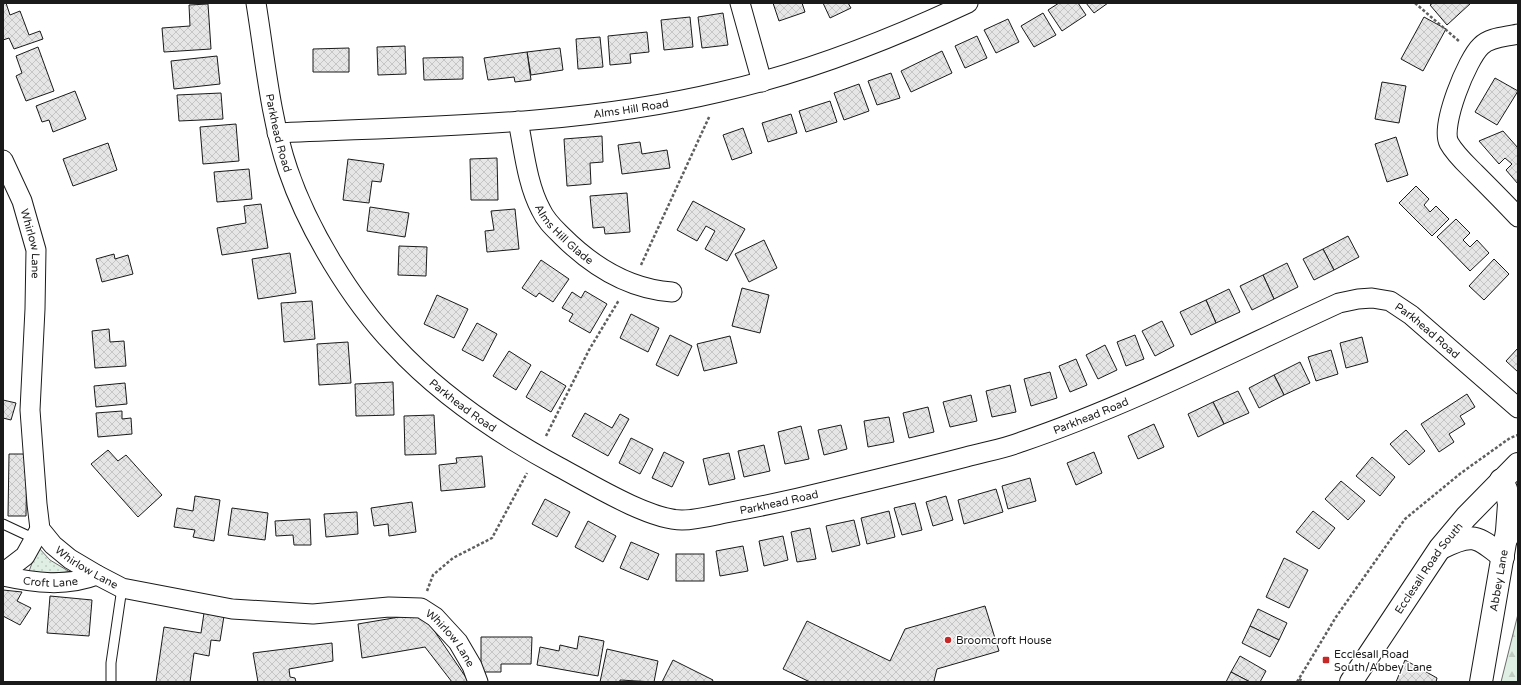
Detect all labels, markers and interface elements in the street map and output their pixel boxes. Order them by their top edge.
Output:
street label: Parkhead Road [263,93,295,174]
street label: Alms Hill Road [592,96,670,120]
street label: Alms Hill Glade [533,202,596,267]
street label: Whirlow Lane [18,207,42,279]
street label: Parkhead Road [1393,300,1462,361]
street label: Parkhead Road [427,376,499,434]
street label: Parkhead Road [1051,394,1130,437]
street label: Parkhead Road [738,487,820,517]
street label: Ecclesall Road South [1392,520,1465,616]
street label: Whirlow Lane [53,543,120,591]
street label: Abbey Lane [1487,549,1510,612]
street label: Croft Lane [22,574,79,589]
street label: Whirlow Lane [423,606,478,669]
place label: Broomcroft House [956,634,1052,647]
marker: Broomcroft House [943,635,953,645]
place label: Ecclesall Road South/Abbey Lane [1334,648,1432,674]
marker: Ecclesall Road South/Abbey Lane [1321,655,1331,665]

